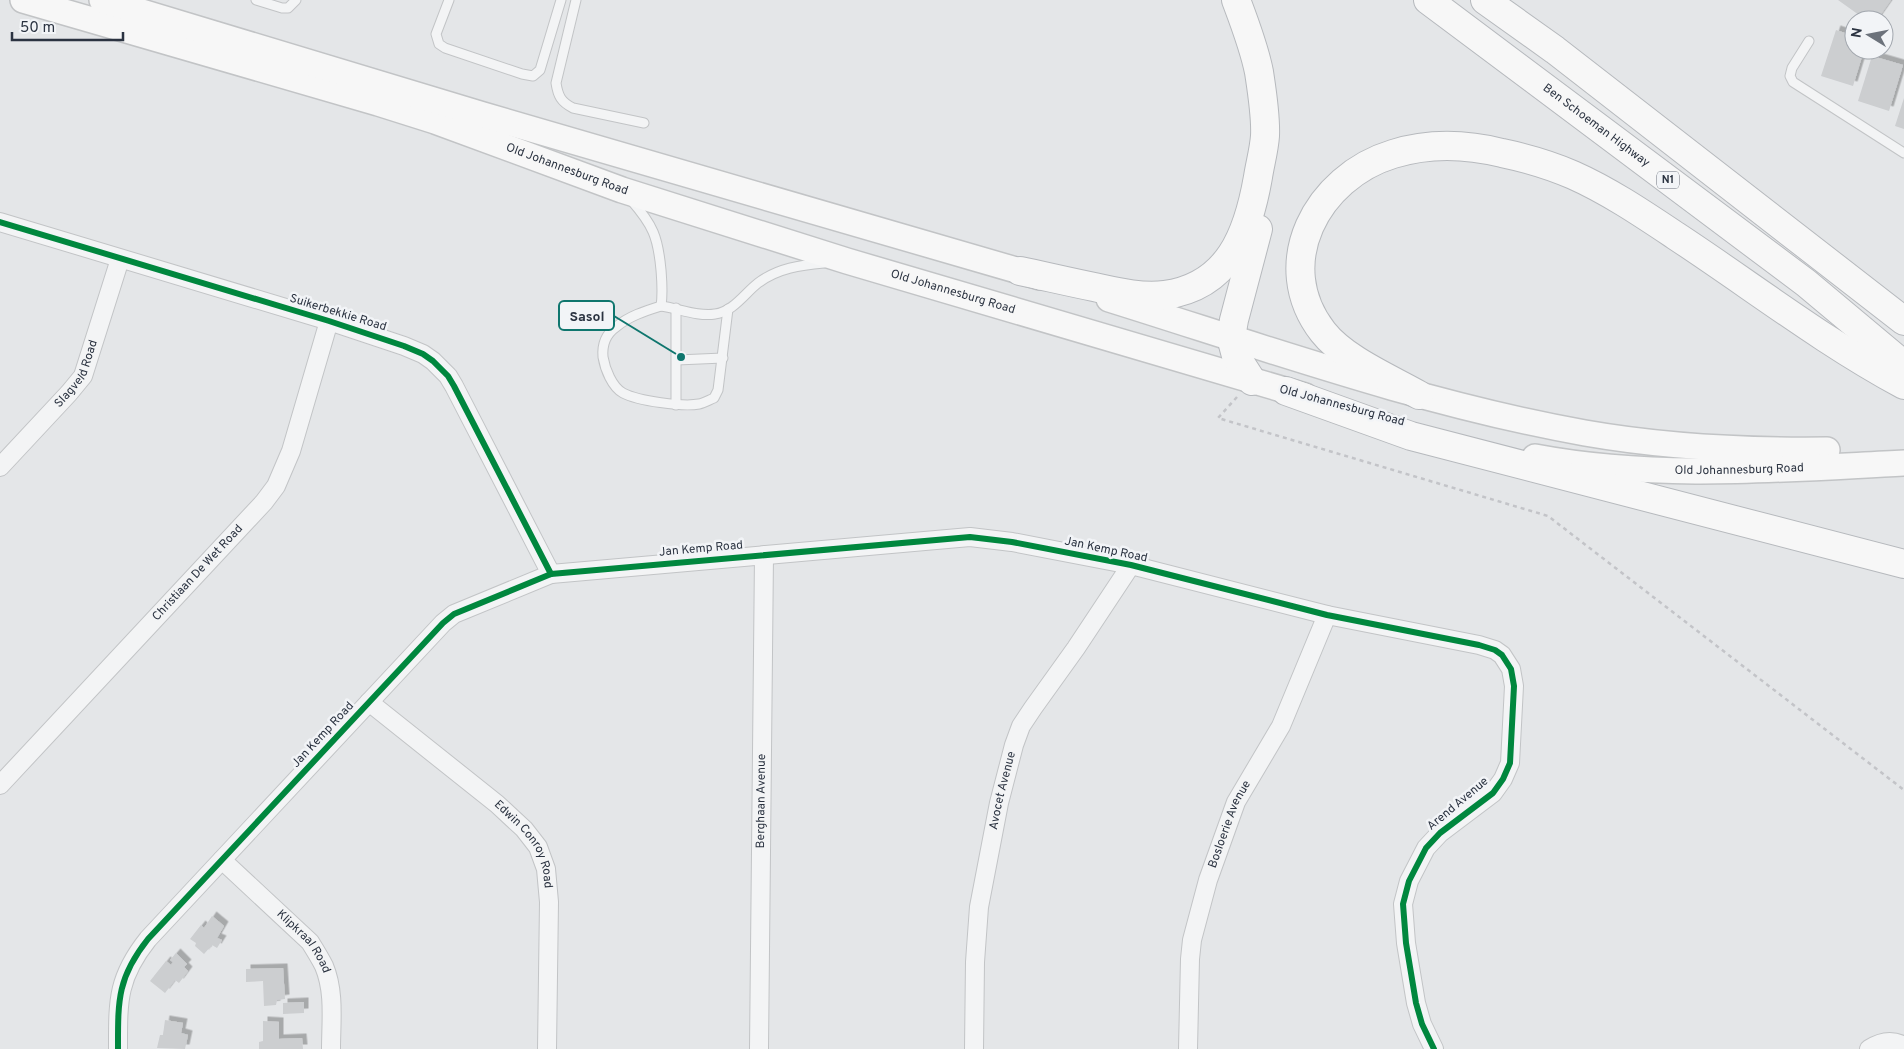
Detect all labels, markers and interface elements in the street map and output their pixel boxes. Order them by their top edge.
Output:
scale bar [12,10,124,42]
north arrow [1844,10,1894,60]
text: 50 m [20,19,55,38]
text: N [1848,27,1867,39]
street label: Ben Schoeman Highway [1539,81,1653,171]
street label: Old Johannesburg Road [503,140,630,199]
road number: N1 [1657,172,1679,188]
street label: Old Johannesburg Road [889,266,1017,318]
street label: Suikerbekkie Road [288,291,388,335]
callout: Sasol [559,301,614,330]
text: Sasol [569,309,605,326]
street label: Slagveld Road [51,338,102,411]
street label: Old Johannesburg Road [1278,382,1406,430]
street label: Old Johannesburg Road [1674,460,1804,479]
street label: Christiaan De Wet Road [149,521,247,625]
street label: Jan Kemp Road [1063,533,1149,567]
street label: Jan Kemp Road [658,537,744,561]
street label: Jan Kemp Road [288,699,358,771]
street label: Avocet Avenue [986,750,1020,831]
street label: Berghaan Avenue [753,754,770,848]
street label: Arend Avenue [1424,774,1492,834]
street label: Bosloerie Avenue [1205,778,1255,870]
street label: Edwin Conroy Road [490,797,556,889]
street label: Klipkraal Road [273,907,334,975]

